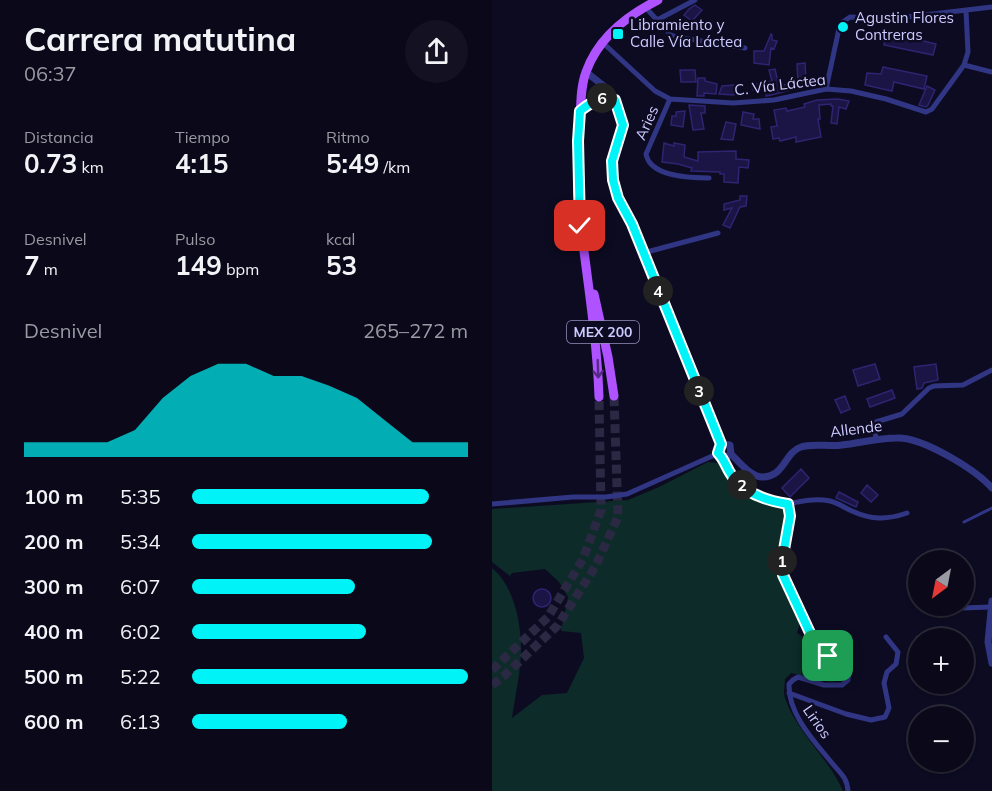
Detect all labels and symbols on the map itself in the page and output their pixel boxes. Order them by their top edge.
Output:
place label: Agustin Flores Contreras [855,8,954,44]
place label: Libramiento y Calle Vía Láctea [630,15,742,51]
marker: Agustin Flores Contreras [836,20,850,34]
marker: Libramiento y Calle Vía Láctea [611,27,625,41]
street label: C. Vía Láctea [733,69,827,100]
pin: 6 [587,83,617,113]
street label: Aries [631,103,662,143]
pin [554,200,605,251]
pin: 4 [643,276,673,306]
road number: MEX 200 [567,321,639,343]
one-way arrow [593,358,604,378]
pin: 3 [684,376,714,406]
street label: Allende [829,416,883,441]
pin: 2 [727,470,757,500]
pin: 1 [767,546,797,576]
north arrow [908,550,974,616]
pin [802,630,853,681]
street label: Lirios [799,701,836,742]

